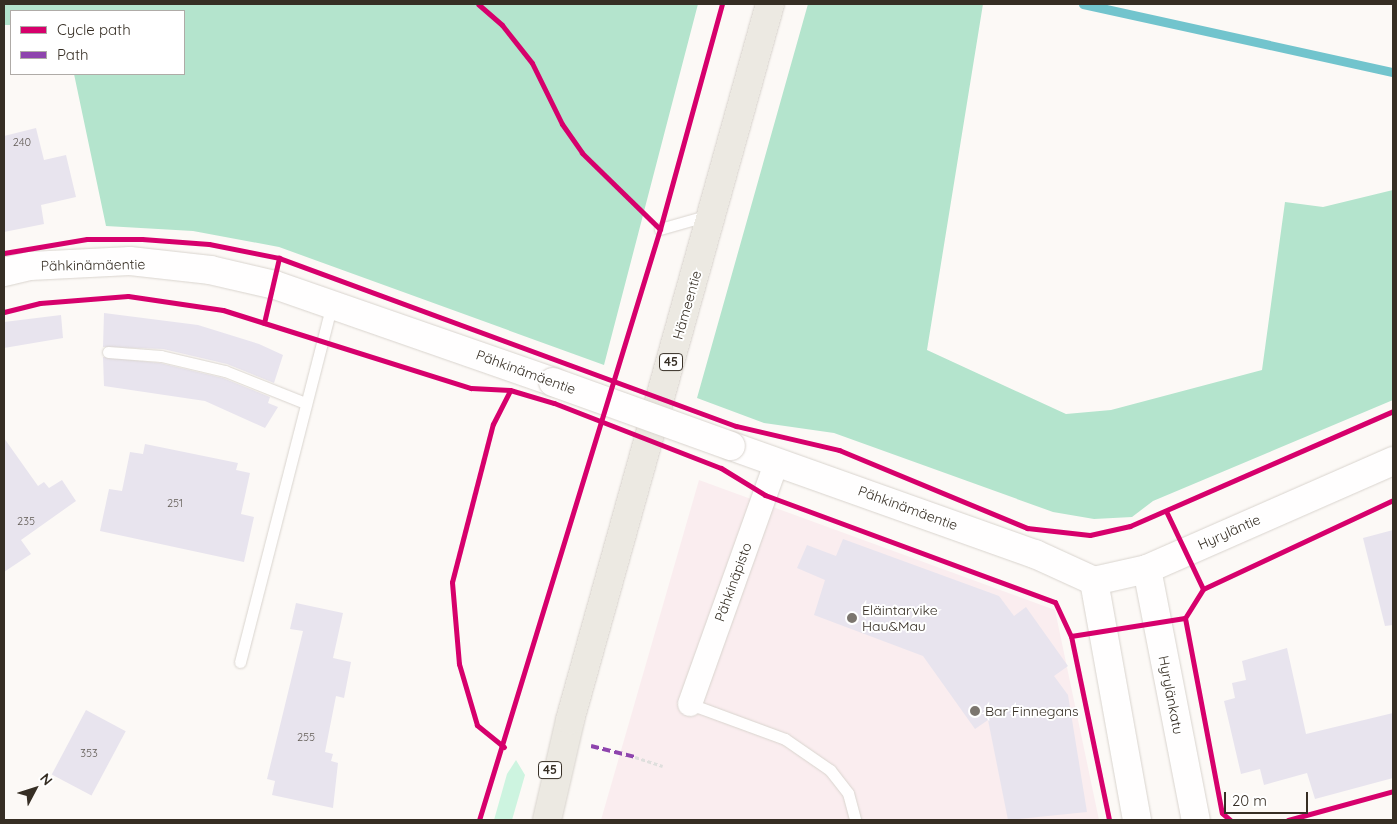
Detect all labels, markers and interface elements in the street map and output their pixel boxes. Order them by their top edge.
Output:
legend [10,10,185,75]
text: Cycle path [57,20,131,39]
text: Path [57,45,89,64]
house number: 240 [13,135,31,149]
street label: Pähkinämäentie [41,256,145,274]
street label: Hämeentie [669,269,705,341]
street label: Pähkinämäentie [474,346,578,398]
road number: 45 [658,352,684,372]
street label: Pähkinämäentie [856,482,960,534]
house number: 251 [167,496,183,510]
street label: Hyryläntie [1195,511,1263,553]
house number: 235 [17,514,35,528]
street label: Pähkinäpisto [711,540,755,624]
place label: Eläintarvike Hau&Mau [862,602,938,634]
marker: Eläintarvike Hau&Mau [846,612,858,624]
street label: Hyrylänkatu [1155,654,1187,736]
place label: Bar Finnegans [985,703,1079,719]
marker: Bar Finnegans [969,705,981,717]
house number: 255 [297,730,315,744]
house number: 353 [80,746,98,760]
road number: 45 [538,760,562,780]
north arrow [10,764,60,814]
text: N [36,770,57,789]
scale bar [1227,782,1311,814]
text: 20 m [1232,791,1267,810]

